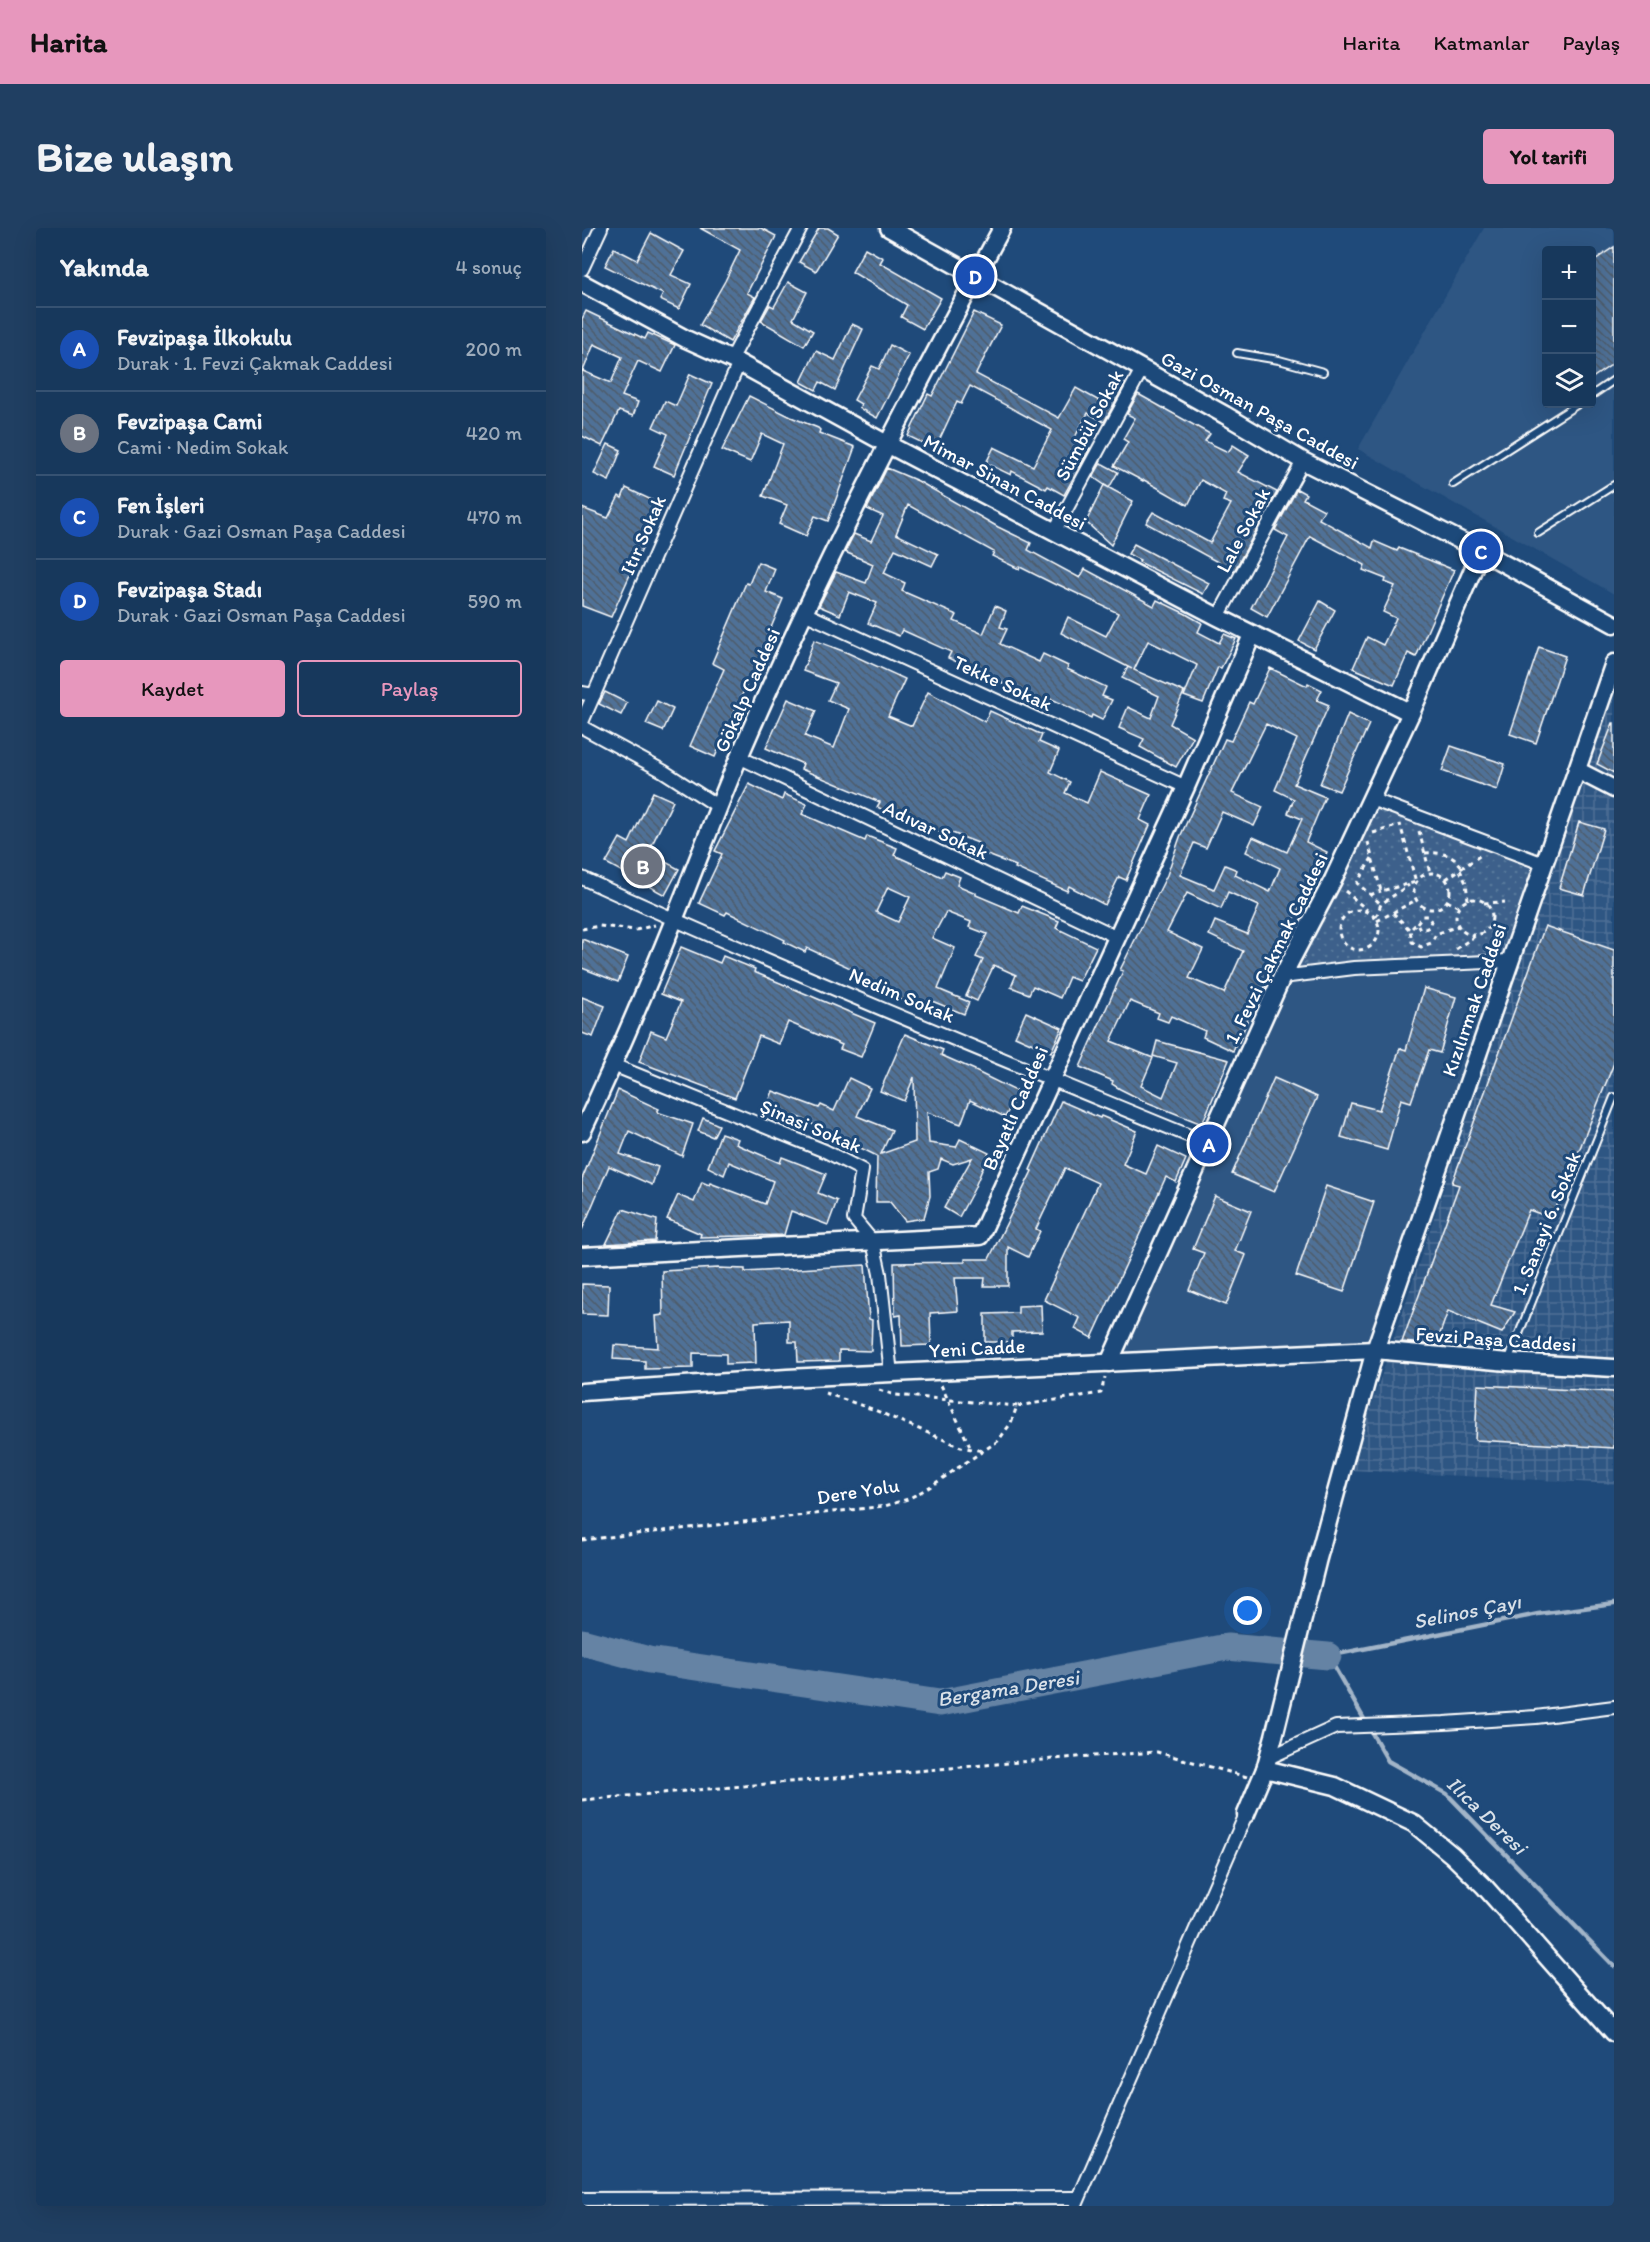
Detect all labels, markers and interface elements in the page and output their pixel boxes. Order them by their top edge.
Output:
text: Harita [30,25,107,59]
text: Harita [1342,30,1400,55]
text: Katmanlar [1433,30,1529,55]
text: Paylaş [1562,30,1620,55]
button: Yol tarifi [1483,129,1614,184]
text: Bize ulaşın [36,131,233,182]
map controls [1542,246,1596,408]
button: + [1542,246,1596,300]
text: Yakında [60,251,149,283]
pin: D [956,254,994,298]
text: 4 sonuç [455,255,522,279]
button: − [1542,300,1596,354]
text: Fevzipaşa İlkokulu [117,324,292,351]
text: A [73,337,86,361]
text: 200 m [466,337,522,361]
street label: Gazi Osman Paşa Caddesi [1157,346,1363,474]
text: Durak · 1. Fevzi Çakmak Caddesi [117,351,393,375]
button: layers [1542,354,1596,408]
street label: Sümbül Sokak [1050,365,1128,485]
text: Fevzipaşa Cami [117,408,262,435]
text: B [73,421,86,445]
text: 420 m [466,421,522,445]
street label: Mimar Sinan Caddesi [919,429,1091,535]
text: Cami · Nedim Sokak [117,435,288,459]
street label: Lale Sokak [1211,483,1276,576]
street label: Itır Sokak [615,491,671,578]
text: Fen İşleri [117,492,204,519]
text: C [73,505,86,529]
text: 470 m [466,505,522,529]
text: Durak · Gazi Osman Paşa Caddesi [117,519,406,543]
pin: C [1462,528,1500,574]
text: Fevzipaşa Stadı [117,576,262,603]
text: D [73,589,86,613]
text: 590 m [467,589,522,613]
text: Durak · Gazi Osman Paşa Caddesi [117,603,406,627]
street label: Gökalp Caddesi [709,624,785,756]
street label: Tekke Sokak [950,650,1057,717]
button: Kaydet [60,660,285,717]
button: Paylaş [297,660,522,717]
street label: Adıvar Sokak [880,795,993,865]
pin: B [624,844,662,888]
street label: 1. Fevzi Çakmak Caddesi [1219,849,1333,1047]
street label: Kızılırmak Caddesi [1437,920,1511,1080]
street label: Nedim Sokak [846,962,959,1028]
street label: Bayatlı Caddesi [977,1042,1053,1174]
street label: Şinasi Sokak [757,1094,866,1158]
pin: A [1190,1122,1228,1166]
street label: 1. Sanayi 6. Sokak [1506,1148,1586,1298]
street label: Fevzi Paşa Caddesi [1415,1321,1577,1357]
street label: Yeni Cadde [928,1333,1026,1363]
street label: Dere Yolu [815,1473,901,1509]
water label: Selinos Çayı [1411,1588,1523,1634]
your location [1233,1596,1262,1625]
water label: Bergama Deresi [935,1664,1083,1712]
water label: Ilıca Deresi [1442,1771,1534,1861]

